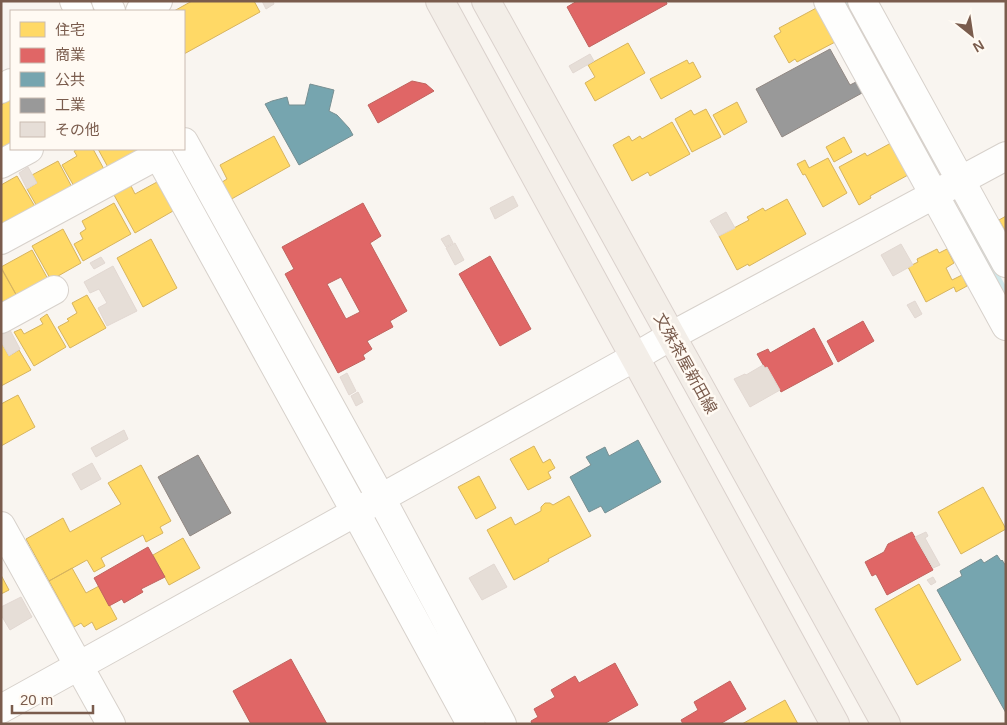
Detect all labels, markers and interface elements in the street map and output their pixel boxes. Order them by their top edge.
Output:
legend [10,10,185,150]
north arrow [947,10,997,60]
text: 住宅 [55,21,85,38]
text: N [970,37,987,56]
text: 商業 [55,46,85,63]
text: 公共 [55,71,85,88]
text: 工業 [55,96,85,113]
text: その他 [55,121,100,138]
street label: 文殊茶屋新田線 [651,310,720,416]
scale bar [12,682,94,714]
text: 20 m [20,691,53,708]

